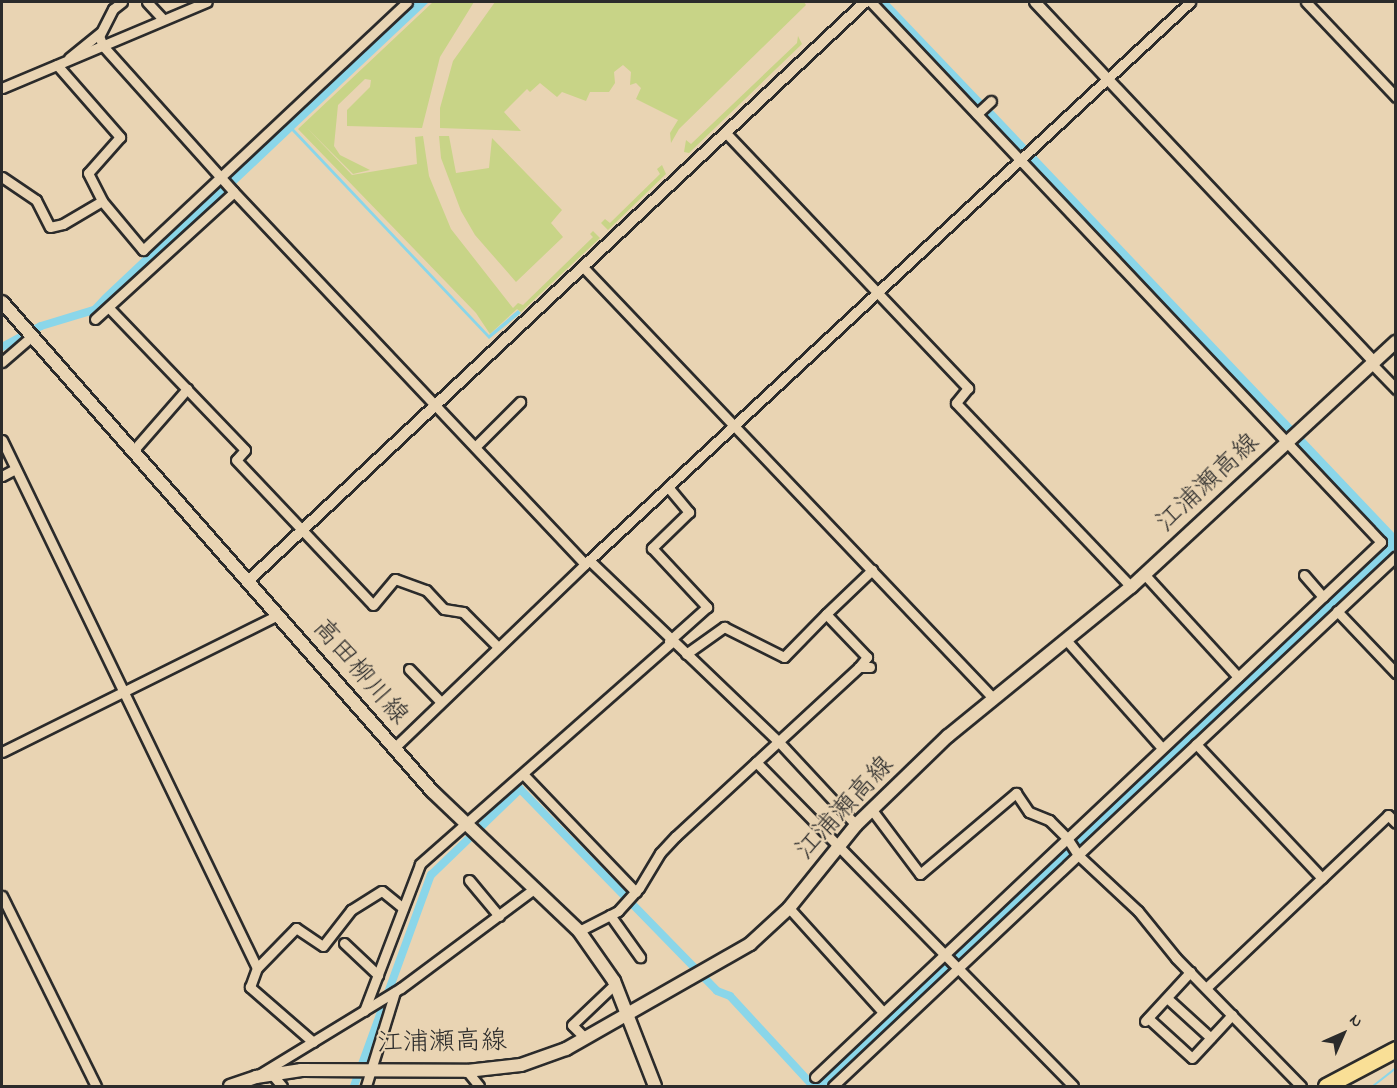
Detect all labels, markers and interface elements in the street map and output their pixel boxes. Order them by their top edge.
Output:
street label: 江浦瀬高線 [1151,428,1267,540]
street label: 高田柳川線 [305,614,413,732]
street label: 江浦瀬高線 [790,751,902,867]
north arrow [1313,1004,1373,1064]
text: N [1343,1009,1368,1034]
street label: 江浦瀬高線 [377,1027,507,1061]

